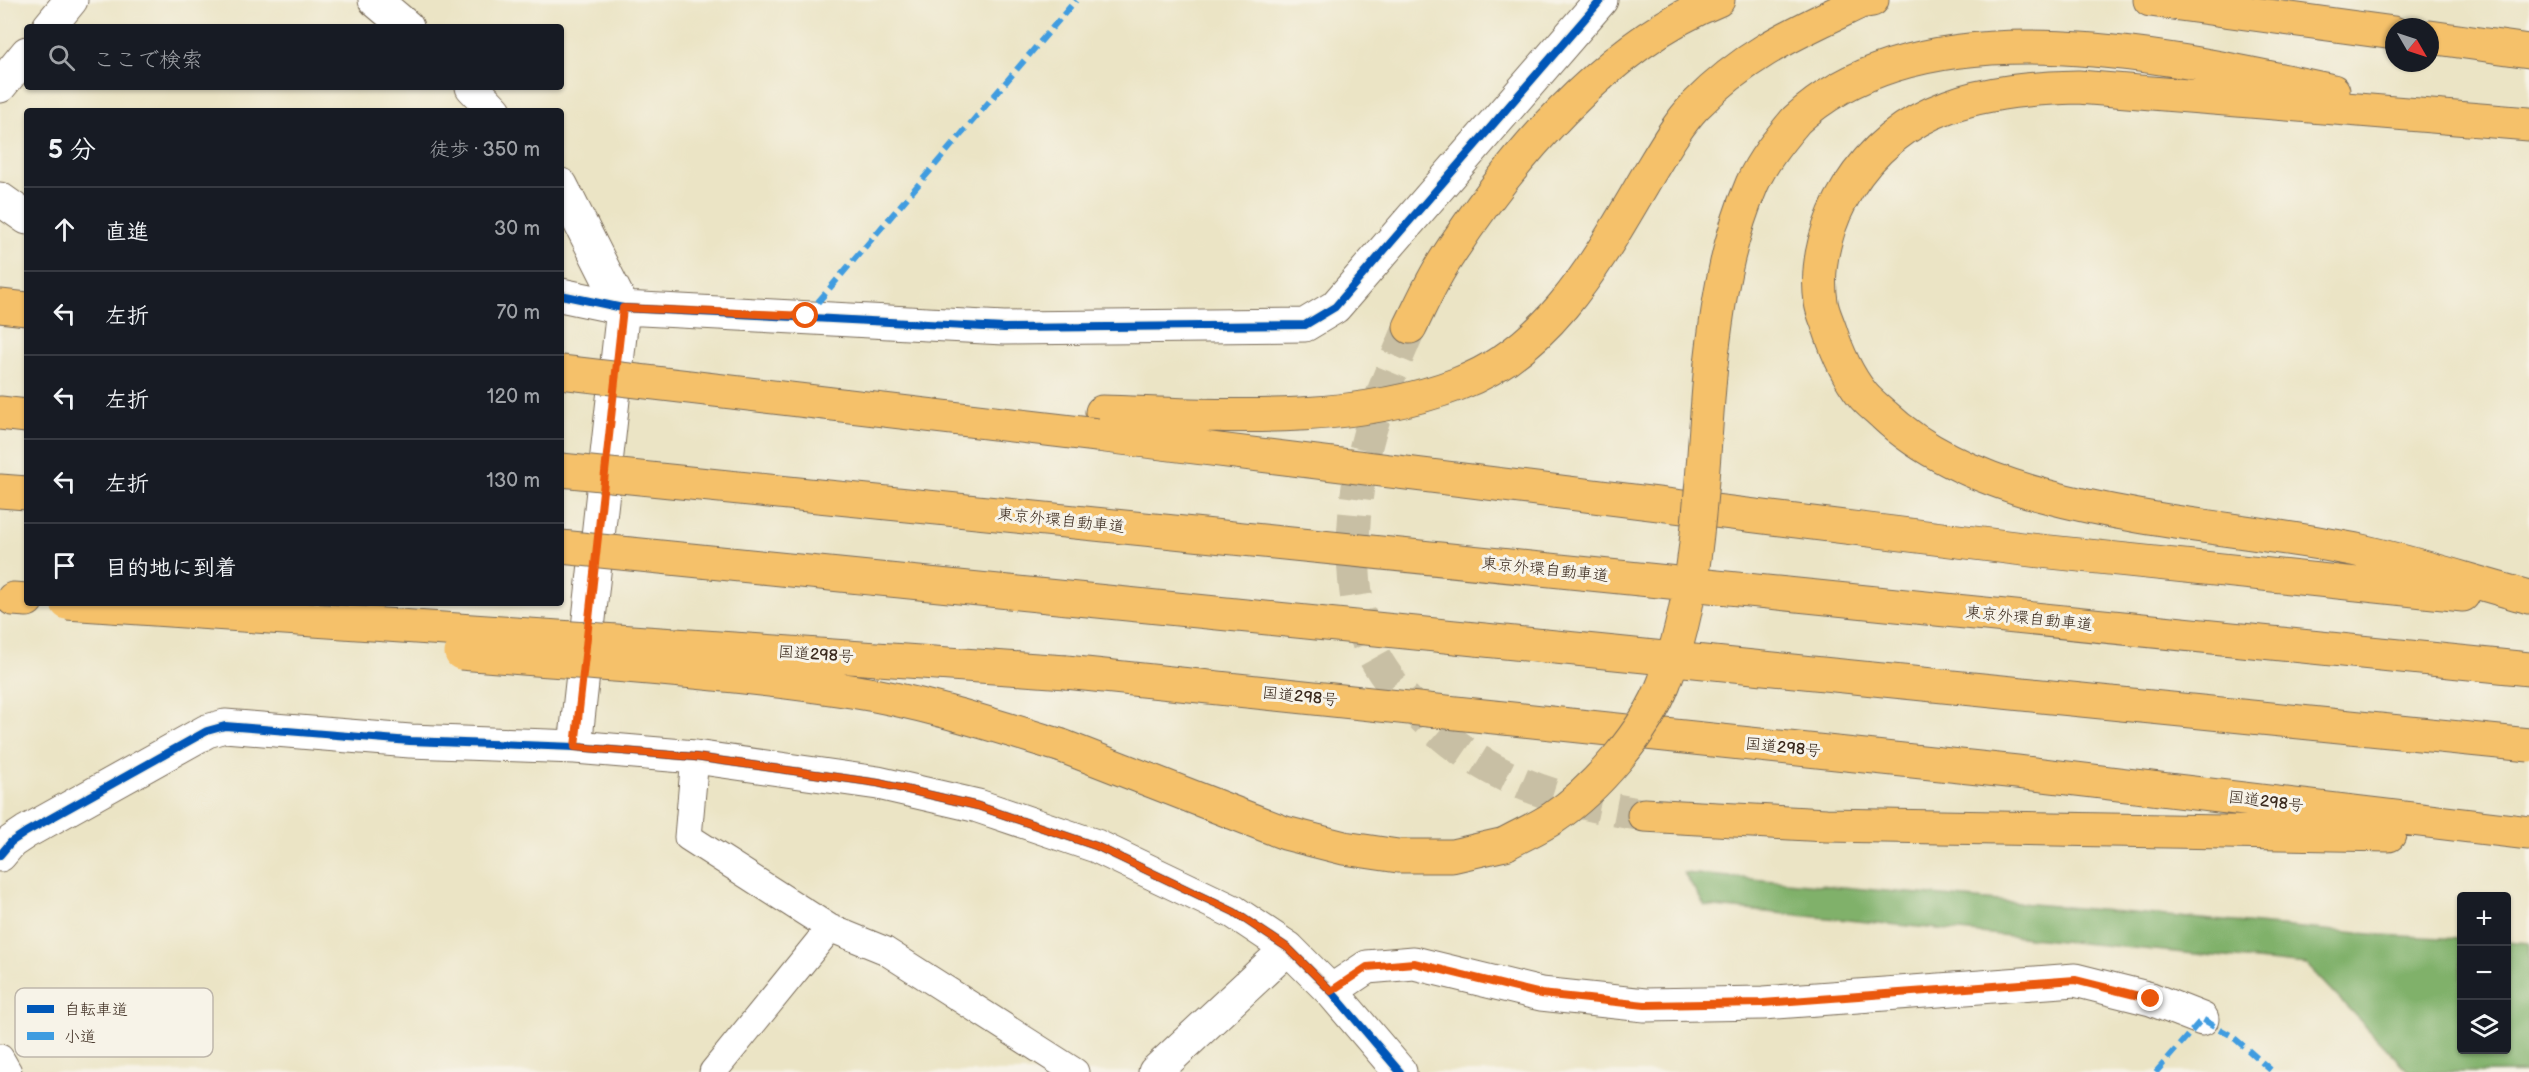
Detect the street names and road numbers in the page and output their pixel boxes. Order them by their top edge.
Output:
street label: 東京外環自動車道 [996,505,1126,537]
street label: 東京外環自動車道 [1480,554,1610,586]
street label: 東京外環自動車道 [1964,603,2094,635]
street label: 国道298号 [777,643,855,667]
street label: 国道298号 [1261,684,1339,710]
street label: 国道298号 [1744,735,1822,761]
street label: 国道298号 [2227,788,2305,816]

